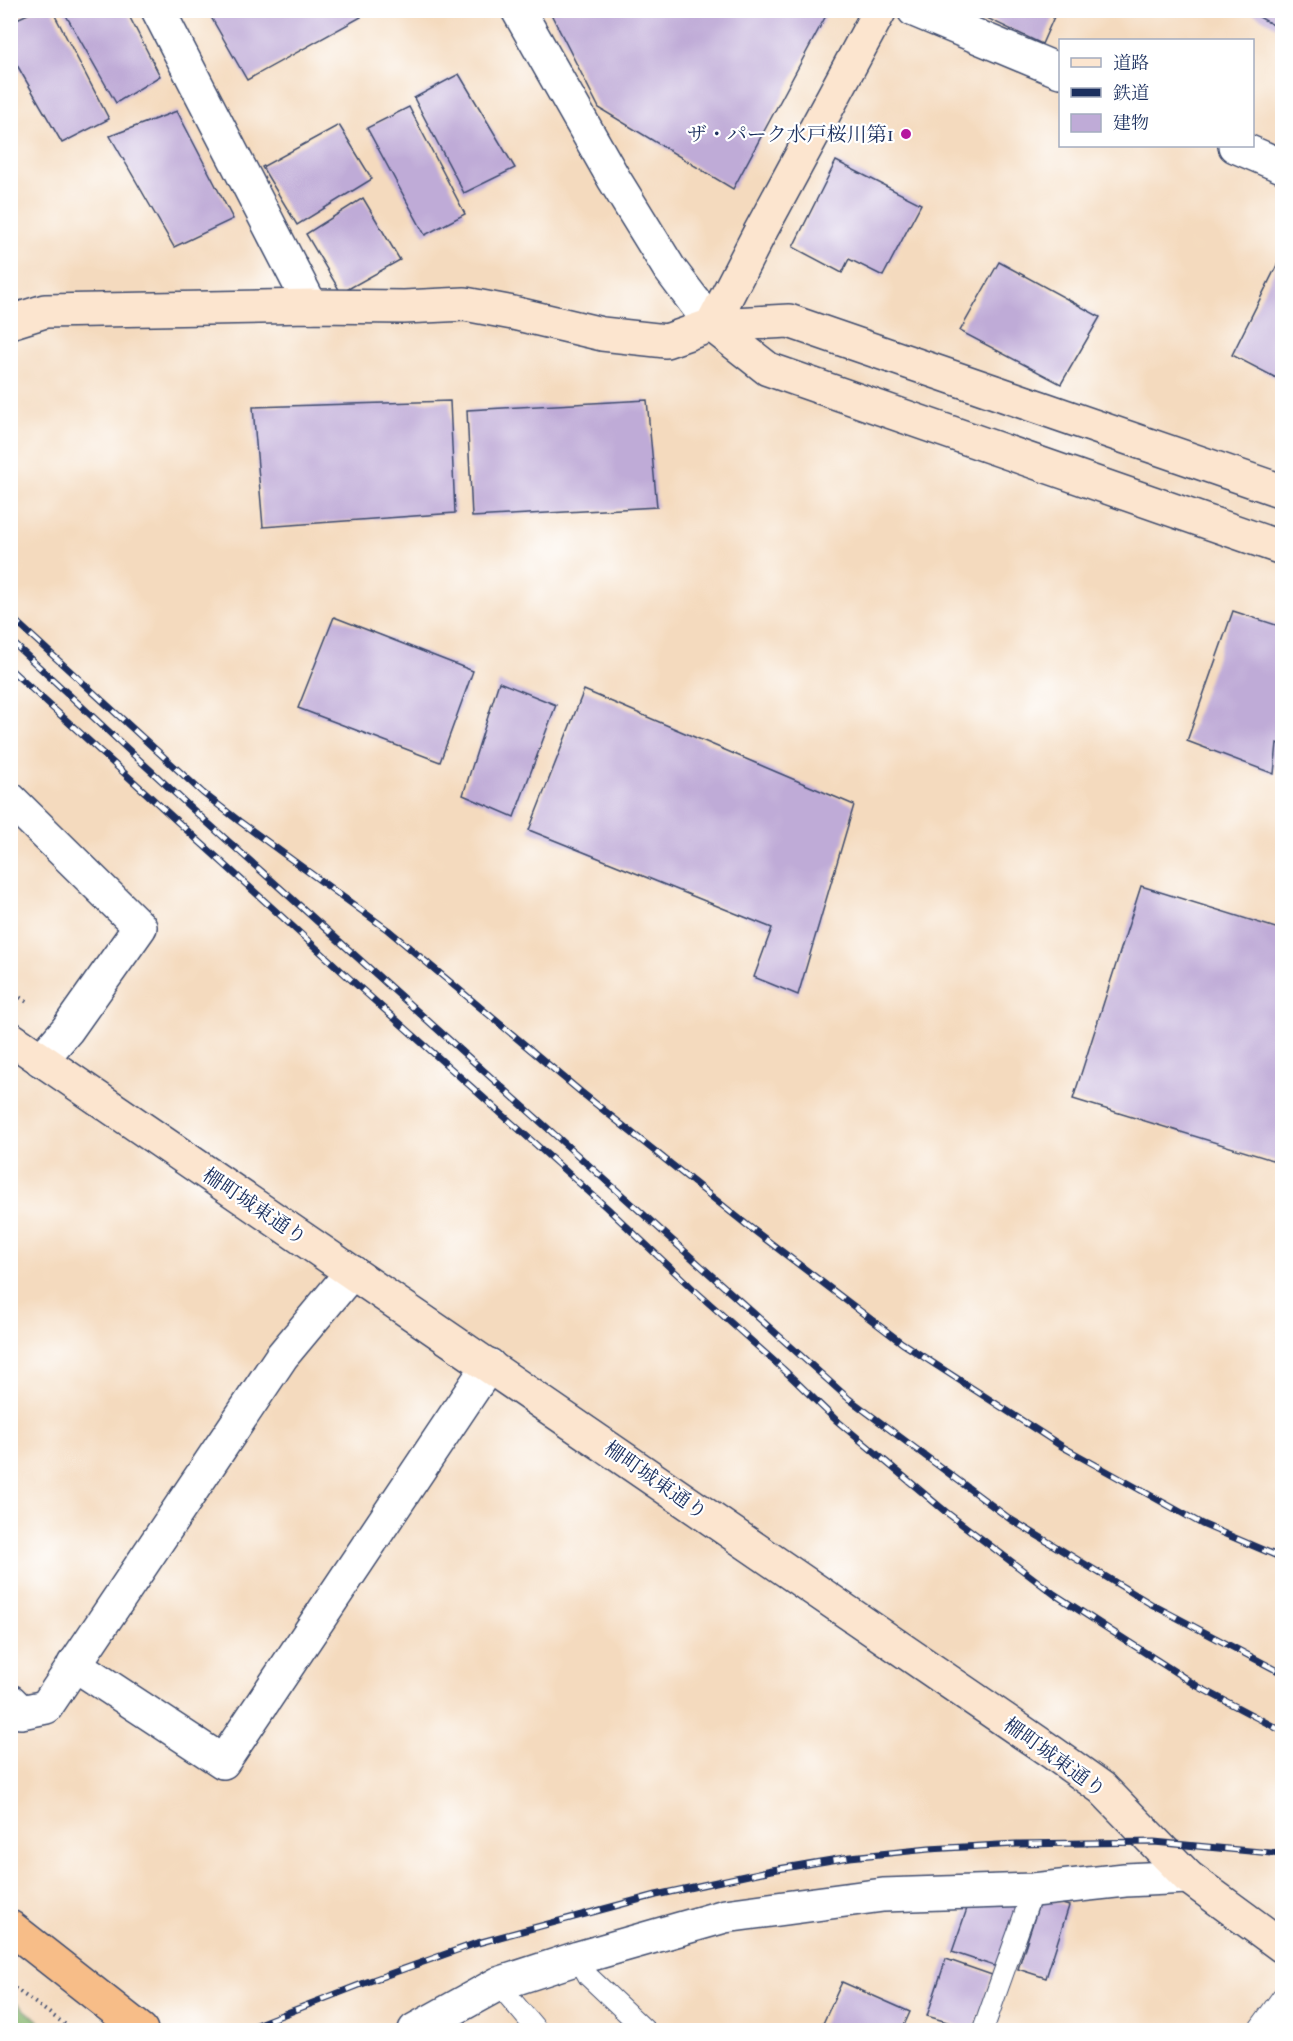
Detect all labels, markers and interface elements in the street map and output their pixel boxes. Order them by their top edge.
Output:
legend [1059,39,1254,147]
text: 道路 [1113,53,1149,74]
text: 鉄道 [1113,83,1149,104]
text: 建物 [1113,113,1149,134]
place label: ザ・パーク水戸桜川第1 [687,123,894,146]
marker: ザ・パーク水戸桜川第1 [899,127,913,141]
street label: 柵町城東通り [199,1163,311,1250]
street label: 柵町城東通り [600,1437,711,1524]
street label: 柵町城東通り [999,1713,1110,1802]

